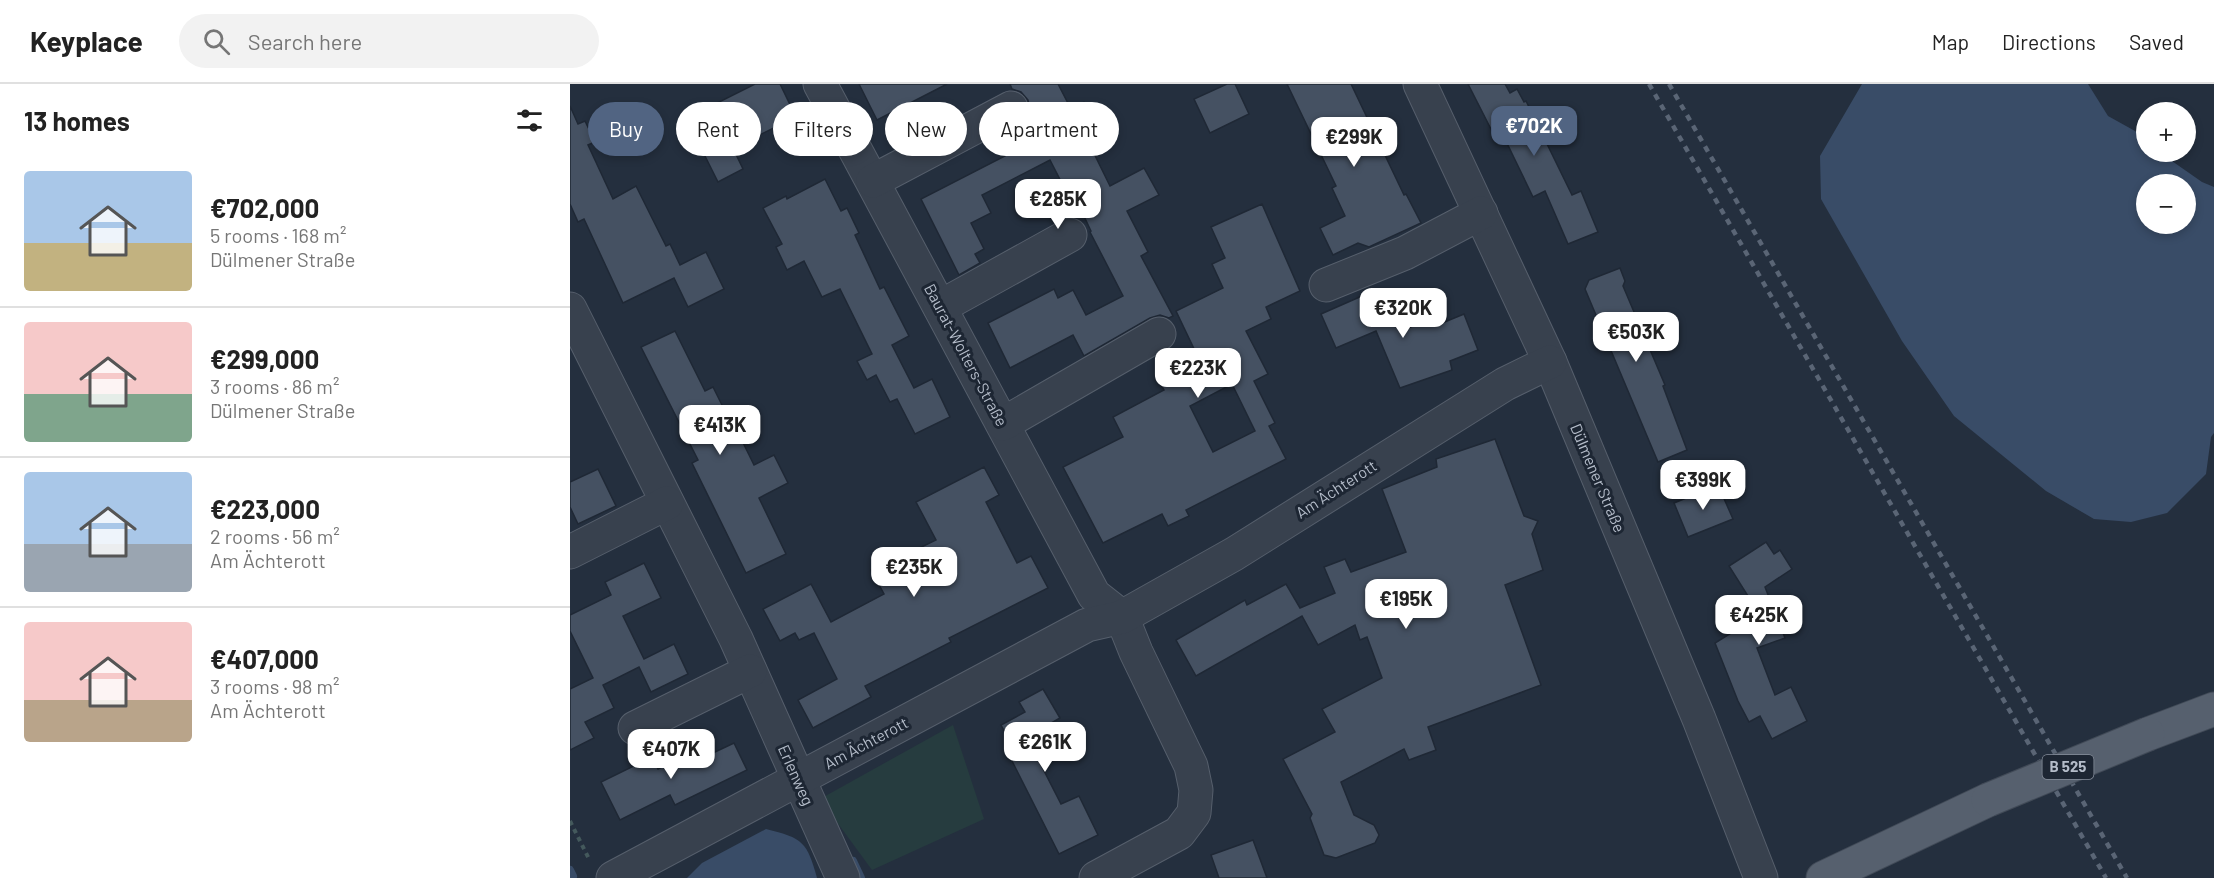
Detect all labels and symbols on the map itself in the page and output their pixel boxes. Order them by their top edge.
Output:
pin: €702K [1492,106,1576,157]
pin: €299K [1312,117,1396,168]
pin: €285K [1016,179,1100,230]
street label: Baurat-Wolters-Straße [921,280,1012,429]
pin: €320K [1361,288,1445,339]
pin: €503K [1594,312,1678,363]
pin: €223K [1156,348,1240,399]
pin: €413K [678,405,762,456]
street label: Dülmener Straße [1567,421,1630,535]
street label: Am Ächterott [1292,455,1380,522]
pin: €399K [1661,460,1745,511]
pin: €235K [872,547,956,598]
pin: €195K [1364,579,1448,630]
pin: €425K [1717,595,1801,646]
street label: Am Ächterott [820,712,911,773]
pin: €261K [1003,722,1087,773]
pin: €407K [629,729,713,780]
street label: Erlenweg [775,741,818,808]
road number: B 525 [2042,755,2094,779]

